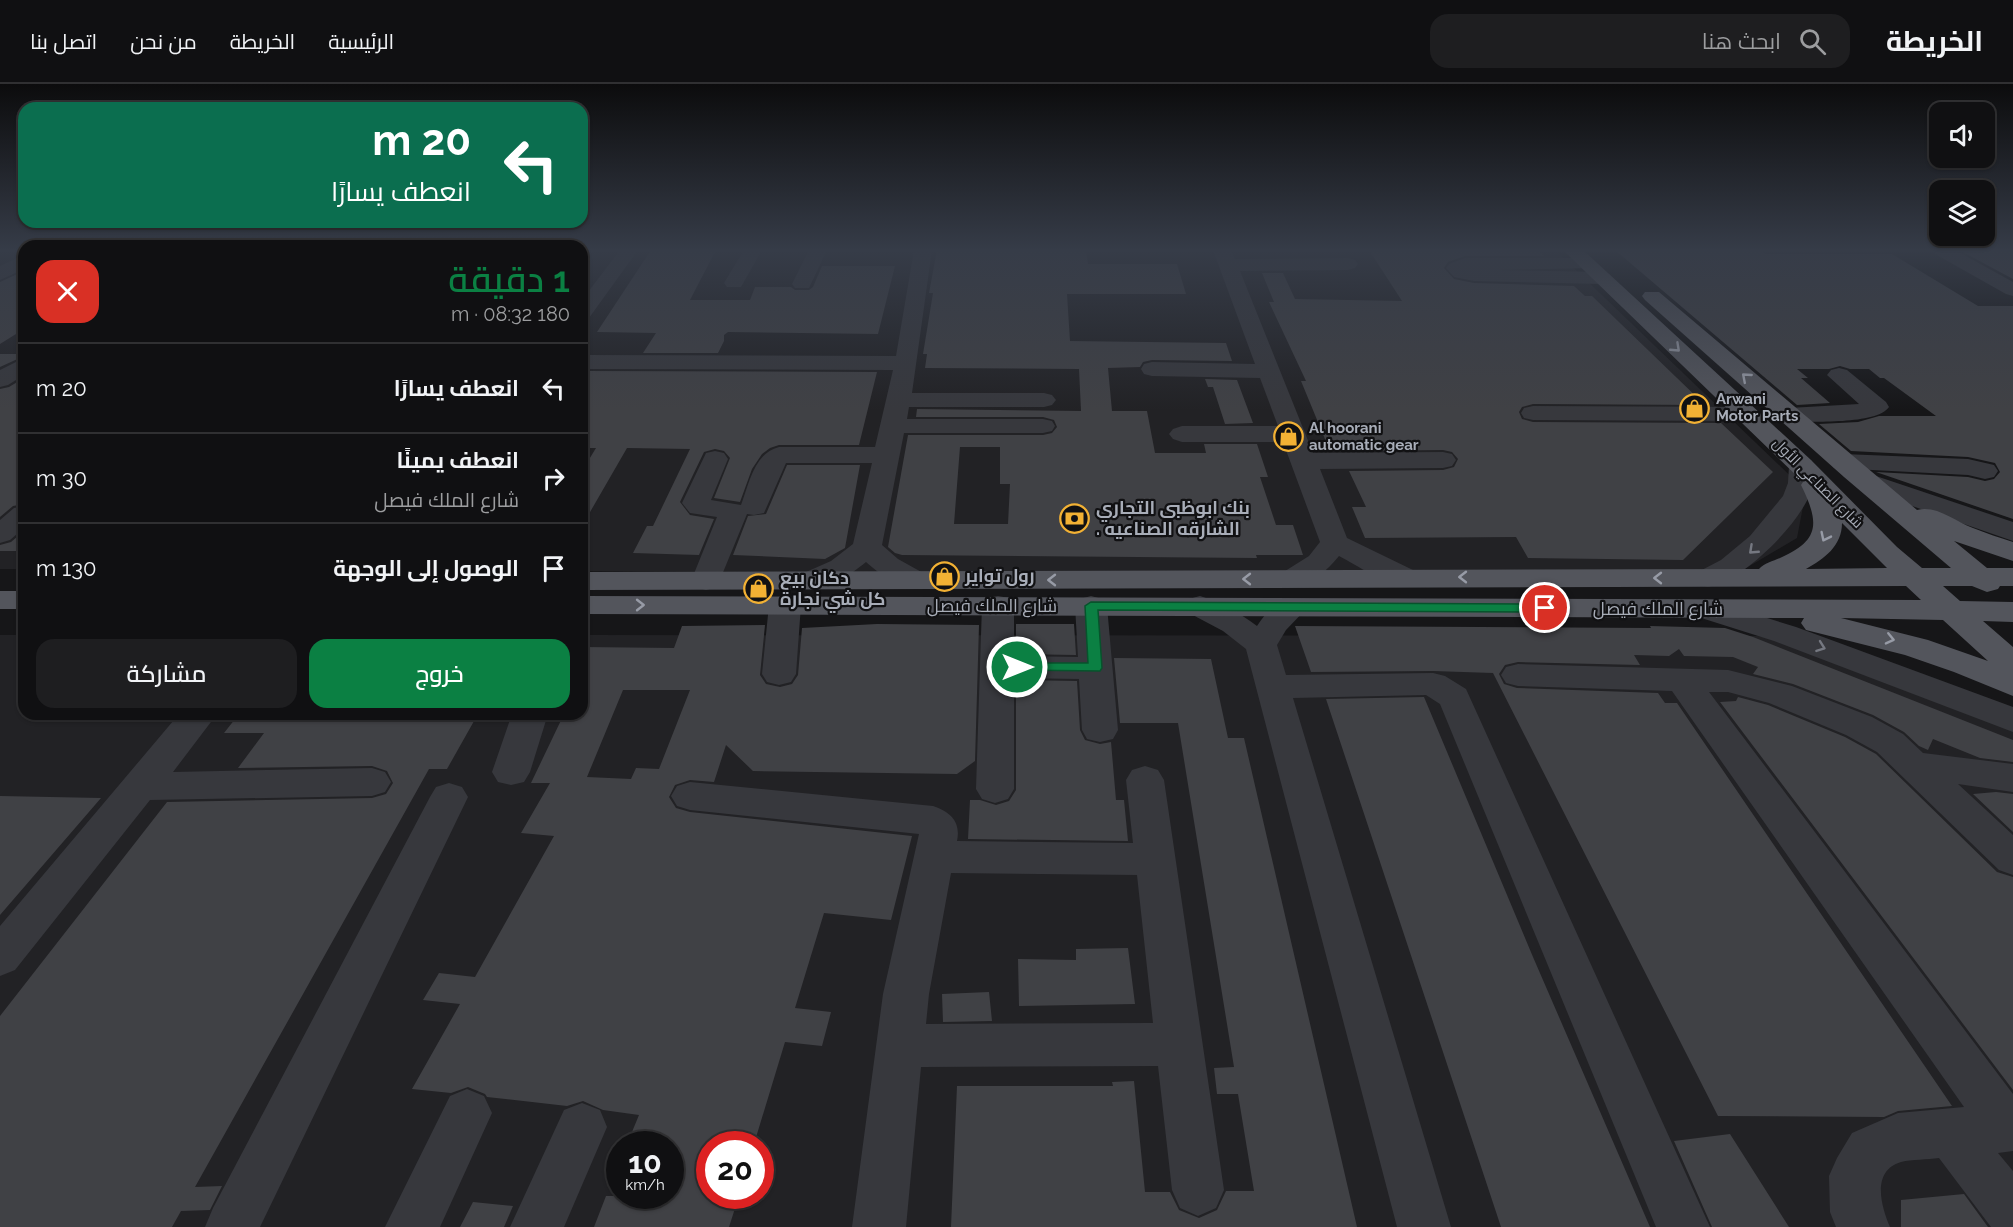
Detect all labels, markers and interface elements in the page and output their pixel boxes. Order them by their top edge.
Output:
search box [1430,14,1850,68]
icon: search [1796,25,1829,58]
text: الخريطة [1886,25,1983,58]
text: ابحث هنا [1702,28,1781,54]
text: اتصل بنا [30,29,97,54]
text: من نحن [130,29,197,54]
text: الخريطة [230,29,295,54]
text: الرئيسية [328,29,394,54]
map controls [1929,102,1995,246]
button: sound [1929,102,1995,168]
text: 20 m [372,116,471,165]
icon: left [492,126,570,204]
text: انعطف يسارًا [331,176,471,207]
button: layers [1929,180,1995,246]
text: 1 دقيقة [448,258,570,300]
button: close [36,260,99,323]
text: 180 m · 08:32 [451,302,570,326]
one-way arrow [1668,340,1679,351]
icon: left [537,372,570,405]
one-way arrow [1742,373,1753,384]
text: 20 m [36,375,87,401]
text: انعطف يسارًا [394,375,519,401]
place label: Arwani Motor Parts [1716,390,1798,425]
shop icon: Arwani Motor Parts [1679,392,1711,424]
place label: Al hoorani automatic gear [1309,419,1419,454]
shop icon: Al hoorani automatic gear [1272,421,1304,453]
street label: شارع الصناعي الأول [1767,434,1867,534]
text: انعطف يمينًا [396,447,519,473]
icon: right [537,462,570,495]
text: 30 m [36,465,87,491]
text: شارع الملك فيصل [374,488,519,512]
place label: بنك ابوظبي التجاري . الشارقه الصناعيه [1096,497,1250,539]
bank icon: بنك ابوظبي التجاري . الشارقه الصناعيه [1059,502,1091,534]
one-way arrow [1820,531,1832,542]
one-way arrow [1749,542,1760,553]
icon: arrive [537,552,570,585]
text: 130 m [36,555,96,581]
text: الوصول إلى الوجهة [333,555,519,581]
shop icon: رول تواير [928,560,960,592]
place label: رول تواير [964,565,1035,587]
place label: دكان بيع كل شي نجارة [780,567,885,613]
one-way arrow [1459,571,1468,583]
shop icon: دكان بيع كل شي نجارة [743,572,775,604]
one-way arrow [1654,572,1663,584]
one-way arrow [1243,573,1252,585]
one-way arrow [1048,574,1057,586]
pin [1519,582,1570,633]
icon: arrive [1528,591,1561,624]
street label: شارع الملك فيصل [927,595,1057,618]
street label: شارع الملك فيصل [1593,598,1723,621]
one-way arrow [636,599,645,611]
one-way arrow [1885,632,1895,645]
position arrow [985,635,1049,699]
button: مشاركة [36,639,297,708]
button: خروج [309,639,570,708]
one-way arrow [1815,640,1826,653]
speed limit sign: 20 [696,1131,774,1209]
text: 10 [628,1145,662,1180]
text: km/h [625,1176,665,1194]

